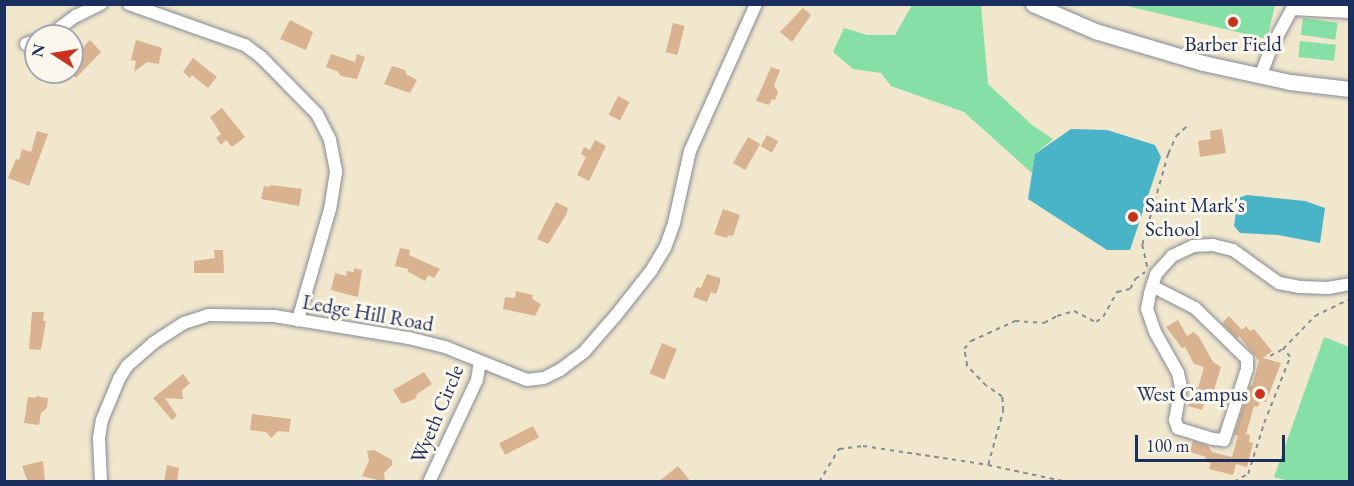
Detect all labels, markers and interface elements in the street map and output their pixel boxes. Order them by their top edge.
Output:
marker: Barber Field [1226,15,1240,29]
north arrow [24,24,84,84]
place label: Barber Field [1184,31,1282,57]
text: N [26,42,49,59]
place label: Saint Mark's School [1145,192,1245,242]
marker: Saint Mark's School [1126,210,1140,224]
street label: Ledge Hill Road [300,289,436,337]
street label: Wyeth Circle [405,361,469,467]
place label: West Campus [1137,381,1248,407]
marker: West Campus [1253,387,1267,401]
scale bar [1138,423,1288,461]
text: 100 m [1146,434,1190,457]

